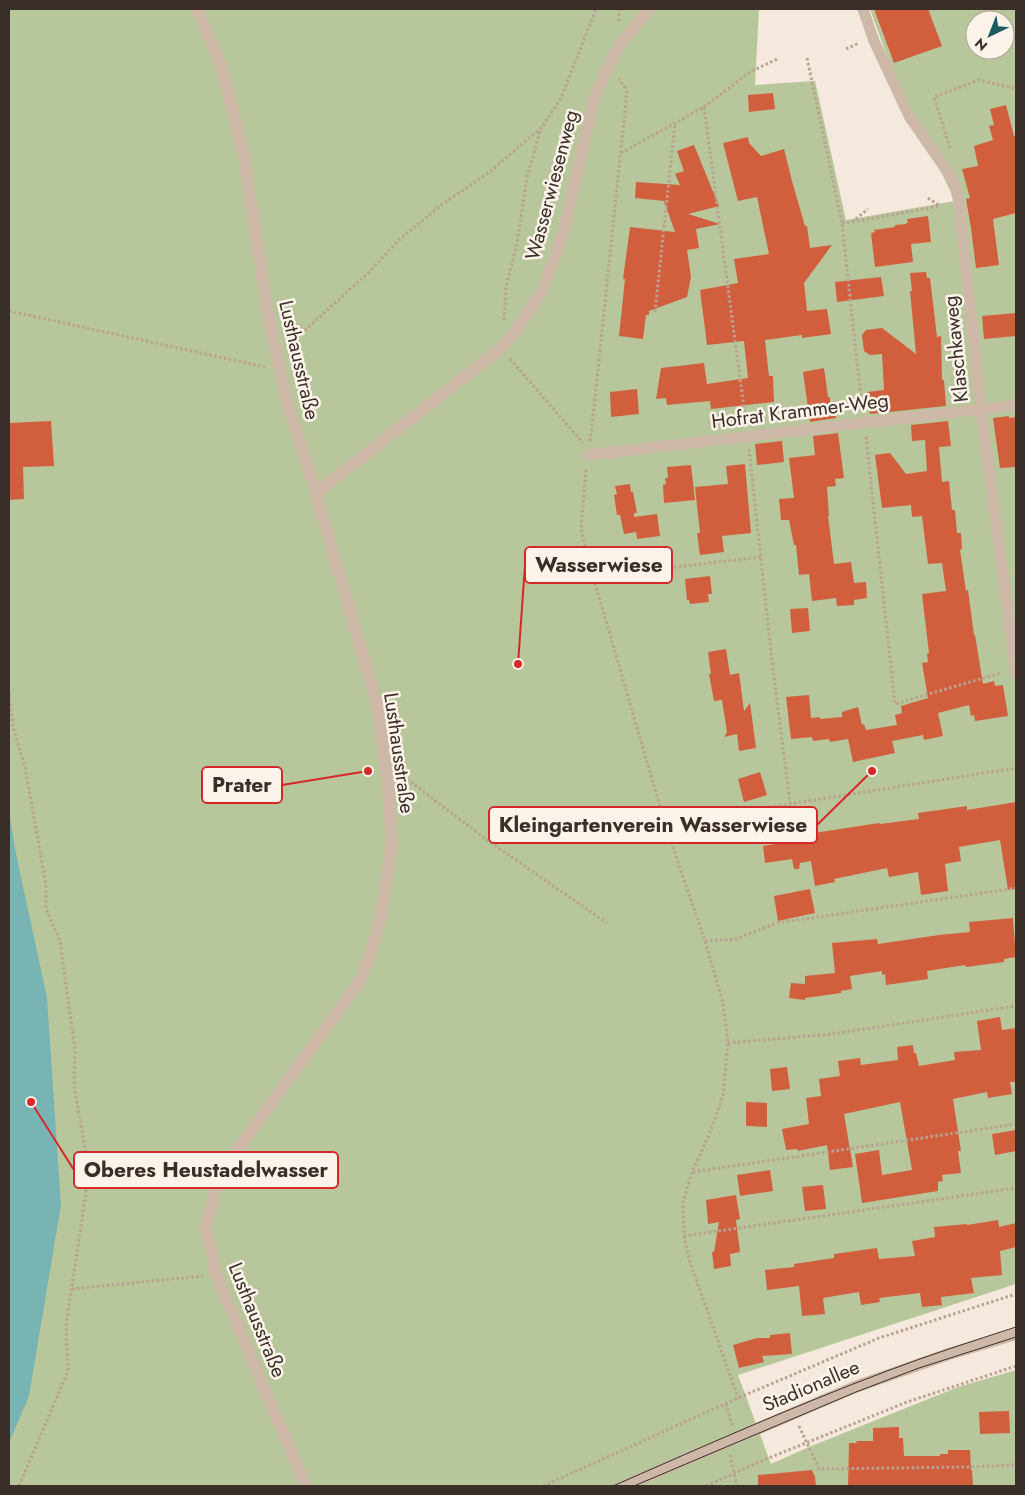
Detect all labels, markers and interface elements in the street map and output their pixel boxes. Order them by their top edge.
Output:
north arrow [965,10,1015,60]
text: N [970,33,992,56]
street label: Wasserwiesenweg [518,107,586,263]
street label: Klaschkaweg [936,294,976,404]
street label: Lusthausstraße [271,297,327,423]
street label: Hofrat Krammer-Weg [710,386,890,436]
callout: Wasserwiese [525,547,672,583]
text: Wasserwiese [535,550,663,580]
street label: Lusthausstraße [376,691,422,815]
callout: Prater [202,767,282,803]
text: Prater [212,770,272,800]
callout: Kleingartenverein Wasserwiese [489,807,817,843]
text: Kleingartenverein Wasserwiese [499,810,807,840]
callout: Oberes Heustadelwasser [74,1152,338,1188]
text: Oberes Heustadelwasser [84,1155,329,1185]
street label: Lusthausstraße [221,1258,293,1382]
street label: Stadionallee [758,1353,864,1419]

